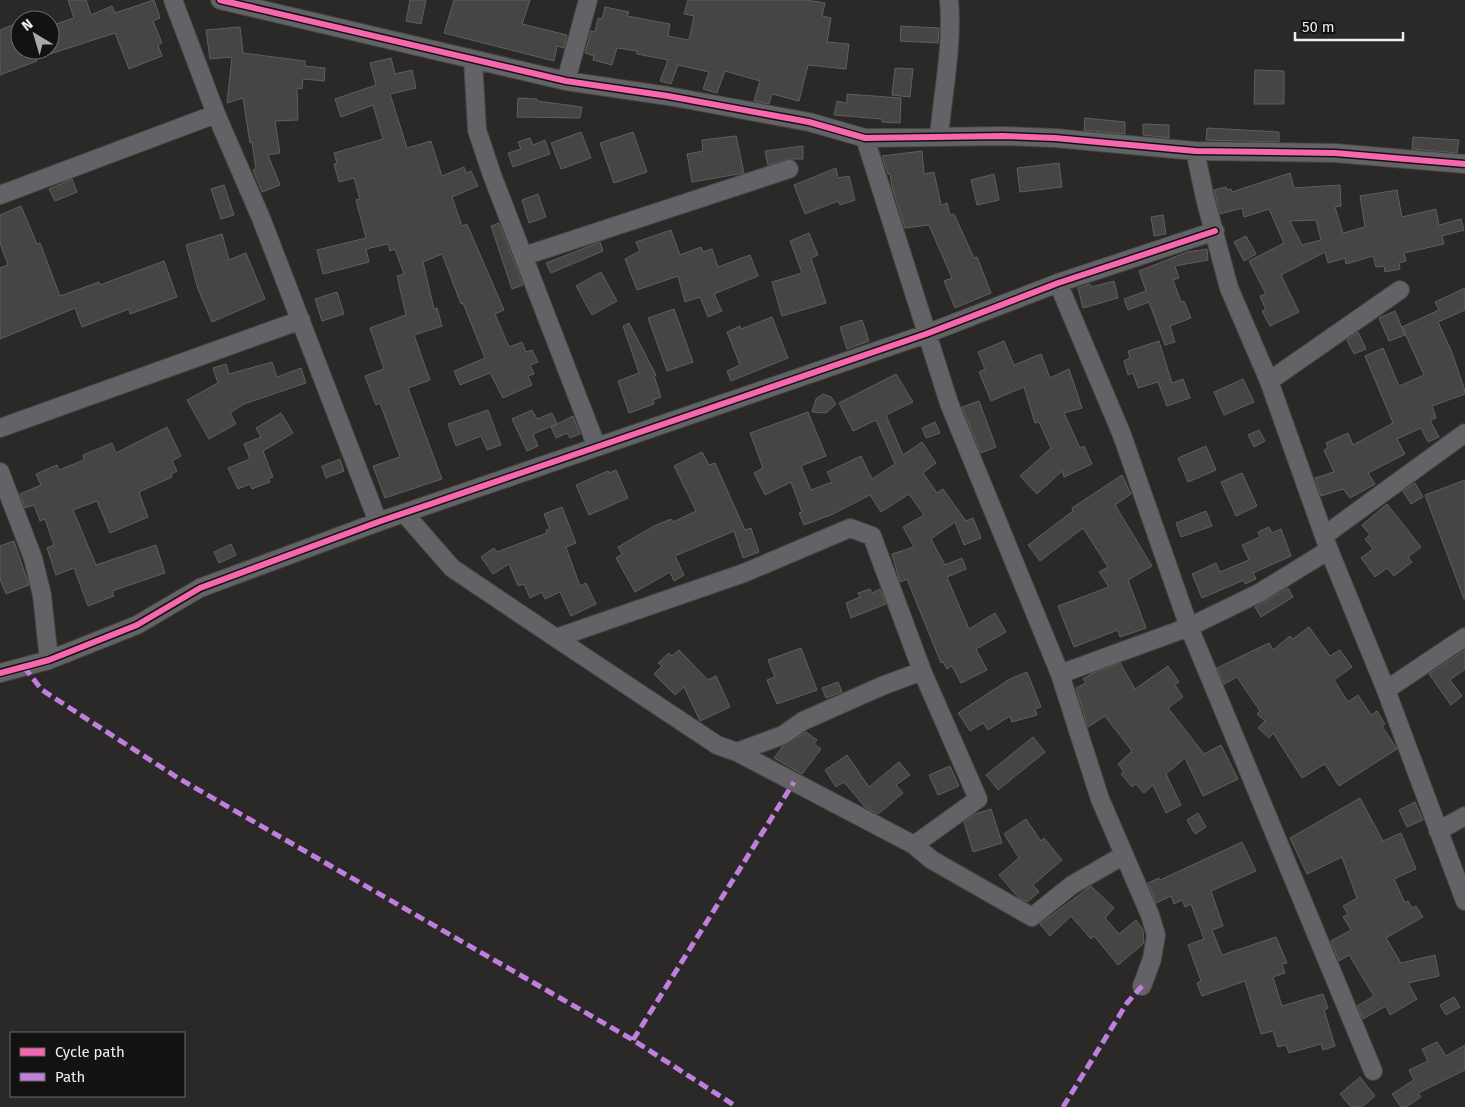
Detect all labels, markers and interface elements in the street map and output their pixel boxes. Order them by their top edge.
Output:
north arrow [10,10,60,60]
scale bar [1295,10,1402,42]
text: N [18,16,36,35]
text: 50 m [1302,18,1335,36]
legend [10,1032,185,1097]
text: Cycle path [55,1043,125,1061]
text: Path [55,1068,85,1086]

